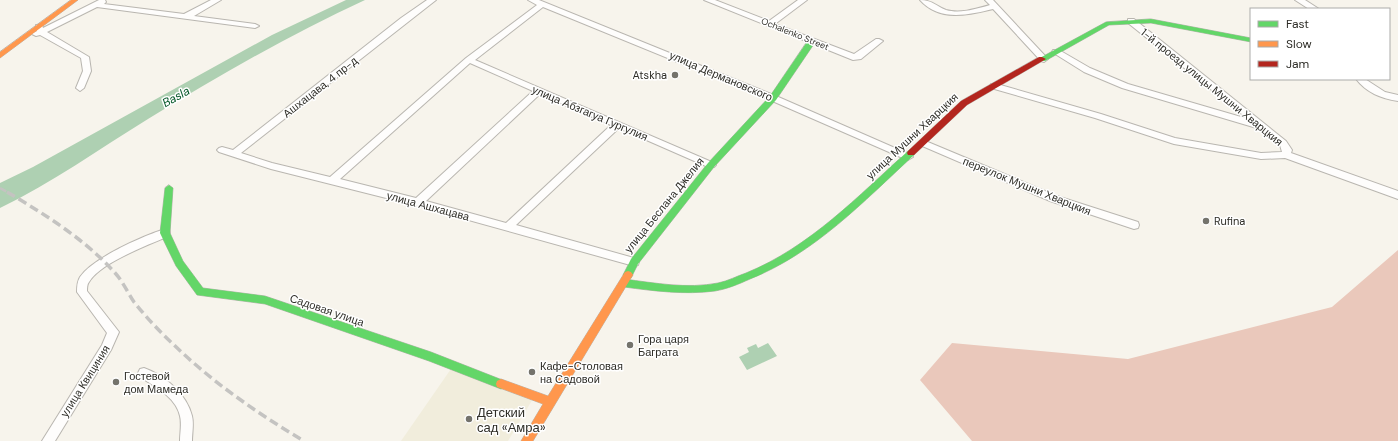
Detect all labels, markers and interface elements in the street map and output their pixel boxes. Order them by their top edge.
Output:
legend [1250,8,1390,80]
street label: Ochalenko Street [759,15,831,53]
text: Fast [1286,16,1309,32]
street label: 1-й проезд улицы Мушни Хварцкия [1138,25,1286,149]
text: Slow [1286,36,1312,52]
street label: улица Дермановского [667,48,775,104]
street label: Ашхацава, 4 пр-д [280,53,361,120]
text: Jam [1286,56,1309,72]
place label: Atskha [632,68,667,82]
marker: Atskha [670,70,680,80]
street label: улица Абзгагуа Гургулия [530,82,650,144]
water label: Basla [159,83,193,111]
street label: улица Мушни Хварцкия [863,90,961,182]
street label: улица Беслана Джелия [621,154,707,256]
street label: переулок Мушни Хварцкия [961,154,1093,218]
street label: улица Ашхацава [385,188,472,224]
place label: Rufina [1214,214,1245,228]
marker: Rufina [1201,216,1211,226]
street label: Садовая улица [288,291,367,330]
place label: Гора царя Баграта [638,332,689,359]
marker: Гора царя Баграта [625,340,635,350]
street label: улица Квициния [57,342,113,420]
place label: Кафе-Столовая на Садовой [540,359,623,386]
marker: Кафе-Столовая на Садовой [527,367,537,377]
place label: Гостевой дом Мамеда [124,369,189,396]
marker: Гостевой дом Мамеда [111,377,121,387]
place label: Детский сад «Амра» [477,404,546,436]
marker: Детский сад «Амра» [464,414,474,424]

